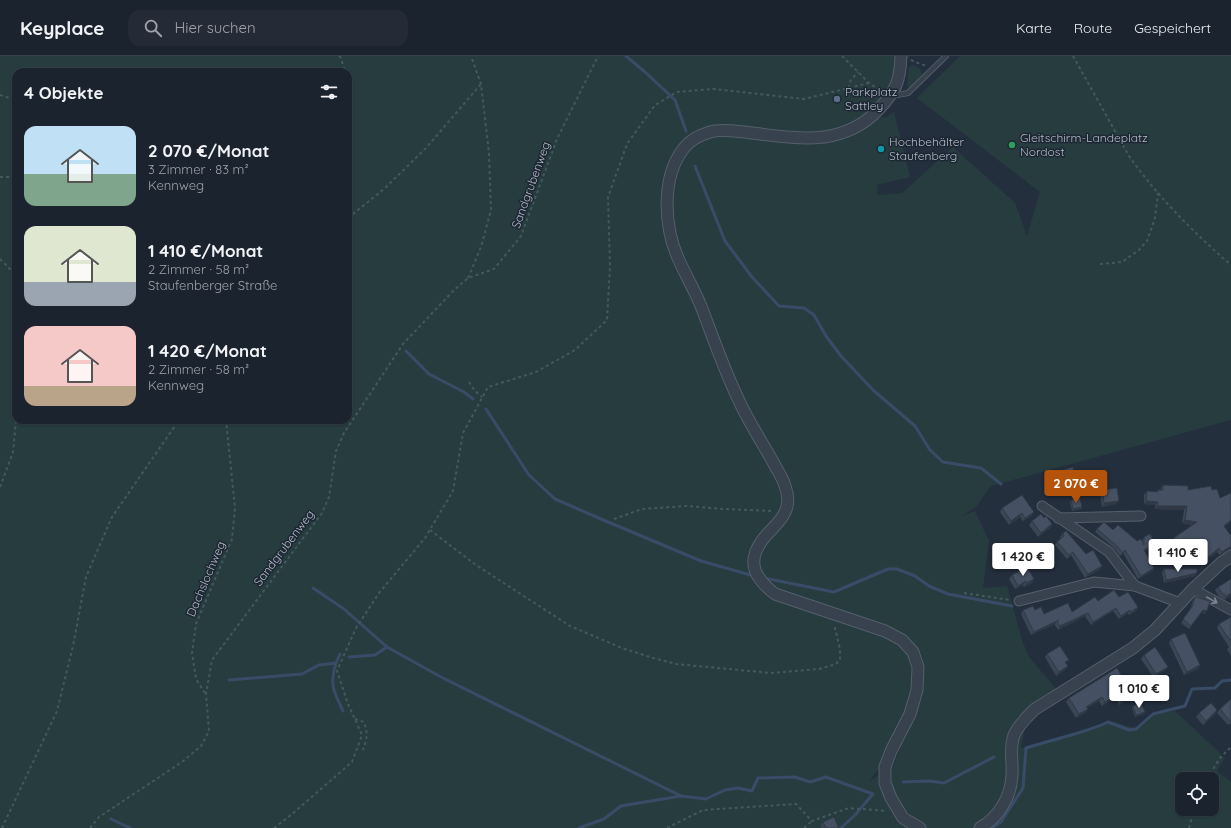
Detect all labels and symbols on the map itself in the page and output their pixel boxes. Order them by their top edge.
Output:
place label: Parkplatz Sattley [845,84,898,113]
marker: Parkplatz Sattley [832,94,842,104]
place label: Gleitschirm-Landeplatz Nordost [1020,130,1148,159]
place label: Hochbehälter Staufenberg [889,134,965,163]
street label: Sandgrubenweg [508,139,553,230]
marker: Gleitschirm-Landeplatz Nordost [1007,140,1017,150]
marker: Hochbehälter Staufenberg [876,144,886,154]
pin: 2 070 € [1039,470,1113,504]
street label: Sandgrubenweg [250,507,317,589]
street label: Dachslochweg [183,539,228,619]
pin: 1 410 € [1141,539,1215,573]
pin: 1 420 € [986,543,1060,577]
one-way arrow [1206,596,1218,604]
pin: 1 010 € [1102,675,1176,709]

